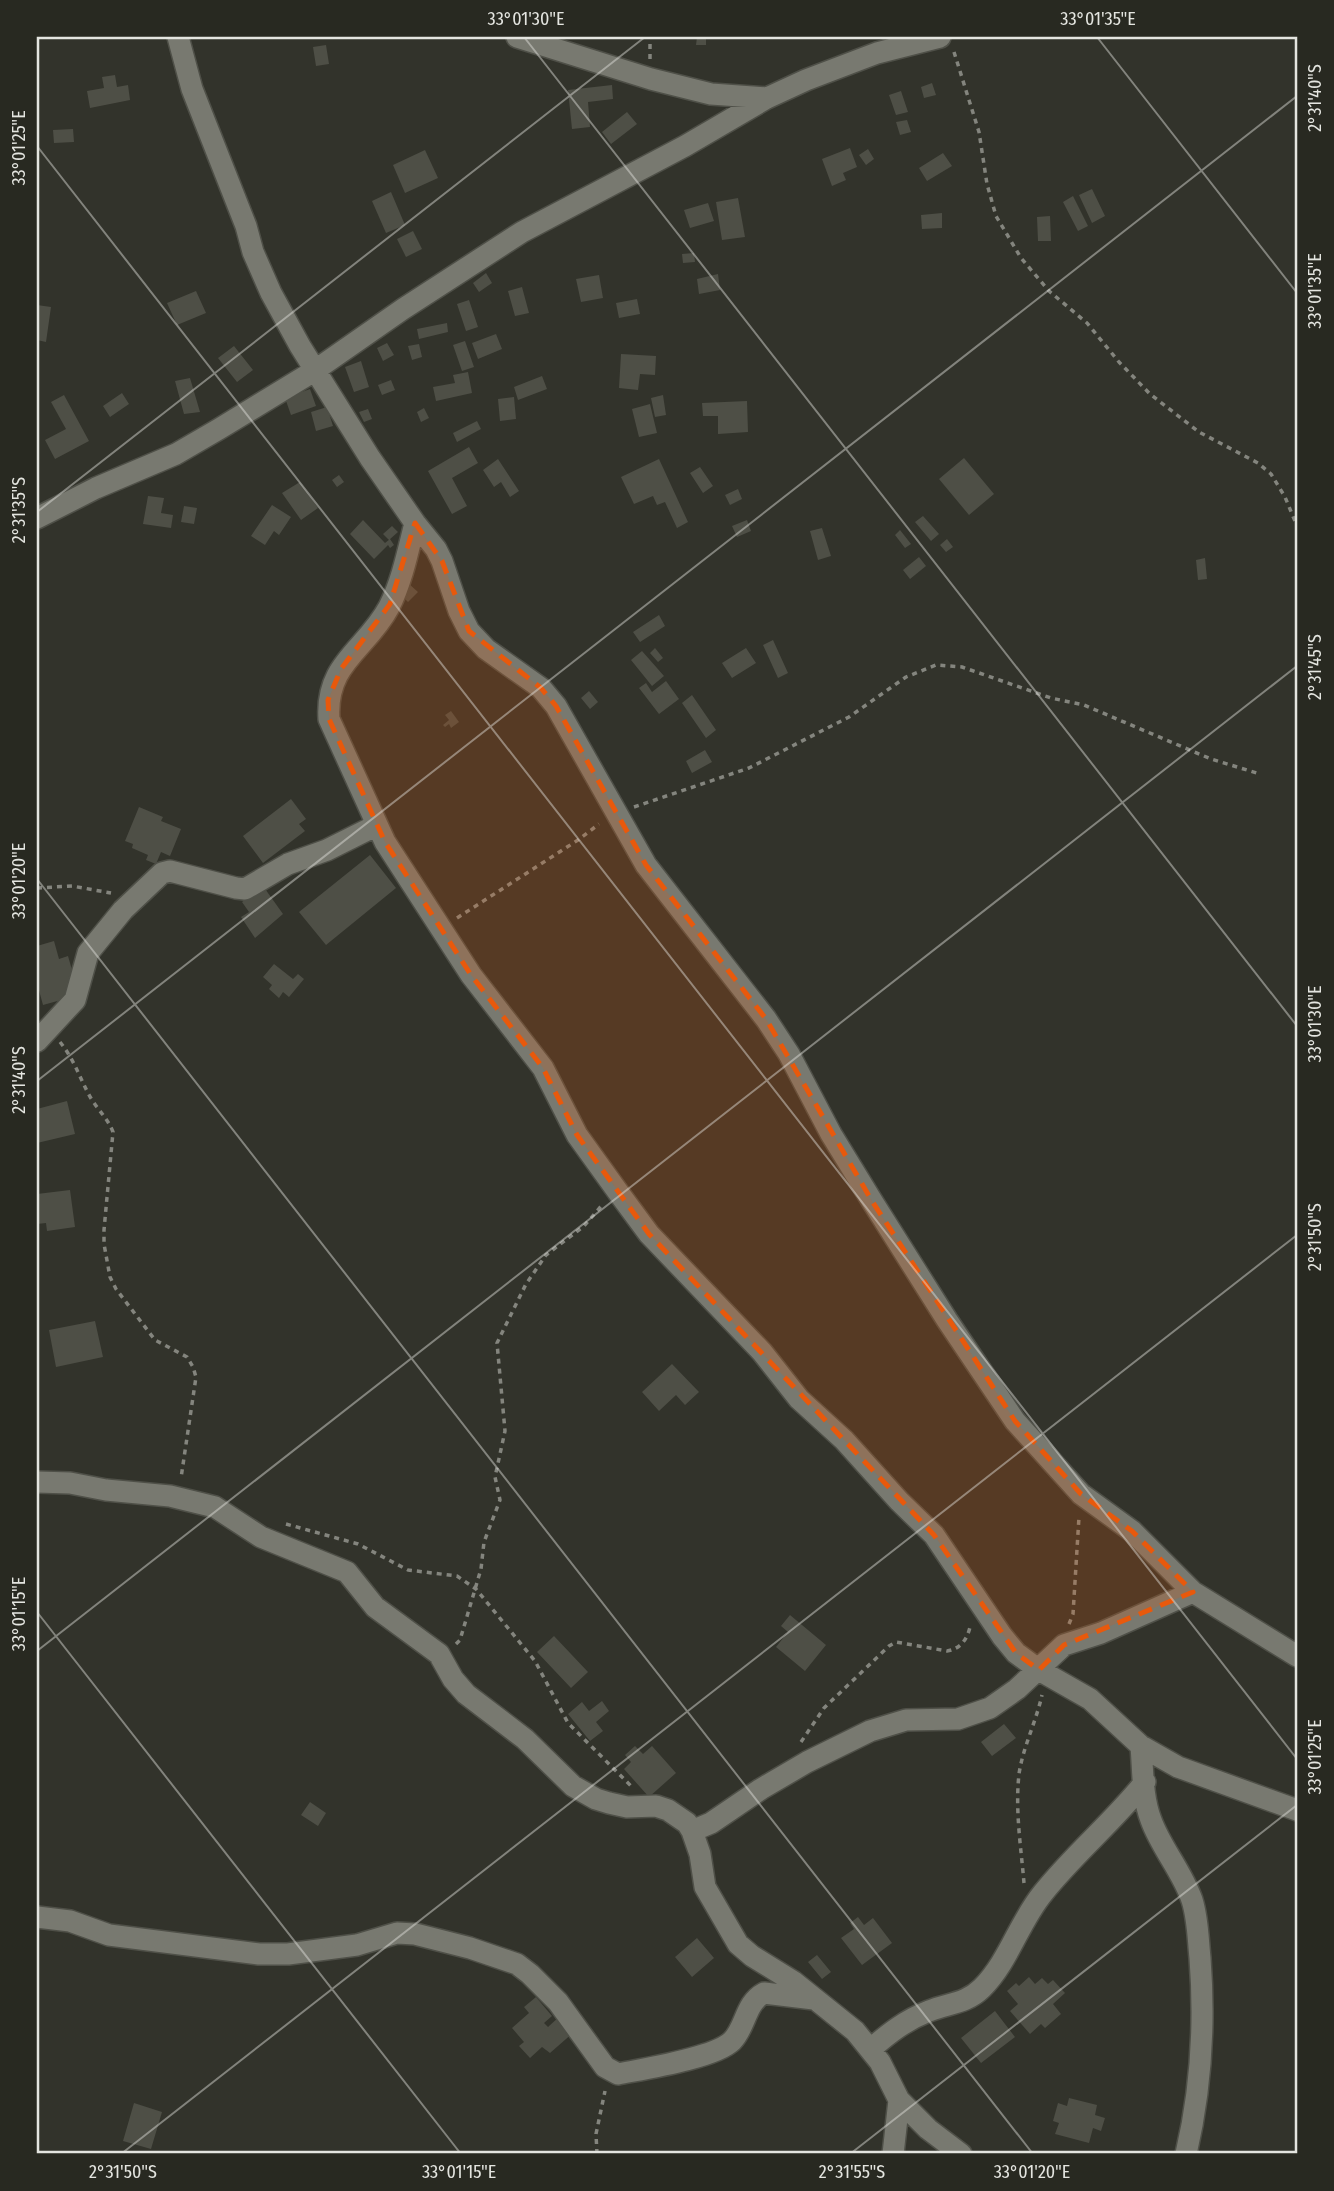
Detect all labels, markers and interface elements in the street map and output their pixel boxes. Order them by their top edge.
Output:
text: 33°01'30"E [488,8,564,30]
text: 33°01'35"E [1060,8,1136,30]
text: 2°31'40"S [1304,64,1326,132]
text: 33°01'25"E [8,110,30,186]
text: 33°01'35"E [1304,253,1326,329]
text: 2°31'35"S [8,477,30,543]
text: 2°31'45"S [1304,634,1326,700]
text: 33°01'20"E [8,843,30,919]
text: 33°01'30"E [1304,986,1326,1062]
text: 2°31'40"S [8,1046,30,1114]
text: 2°31'50"S [1304,1203,1326,1271]
text: 33°01'15"E [8,1577,30,1651]
text: 33°01'25"E [1304,1719,1326,1795]
text: 2°31'50"S [89,2161,157,2183]
text: 33°01'15"E [422,2161,496,2183]
text: 2°31'55"S [819,2161,885,2183]
text: 33°01'20"E [994,2161,1070,2183]

